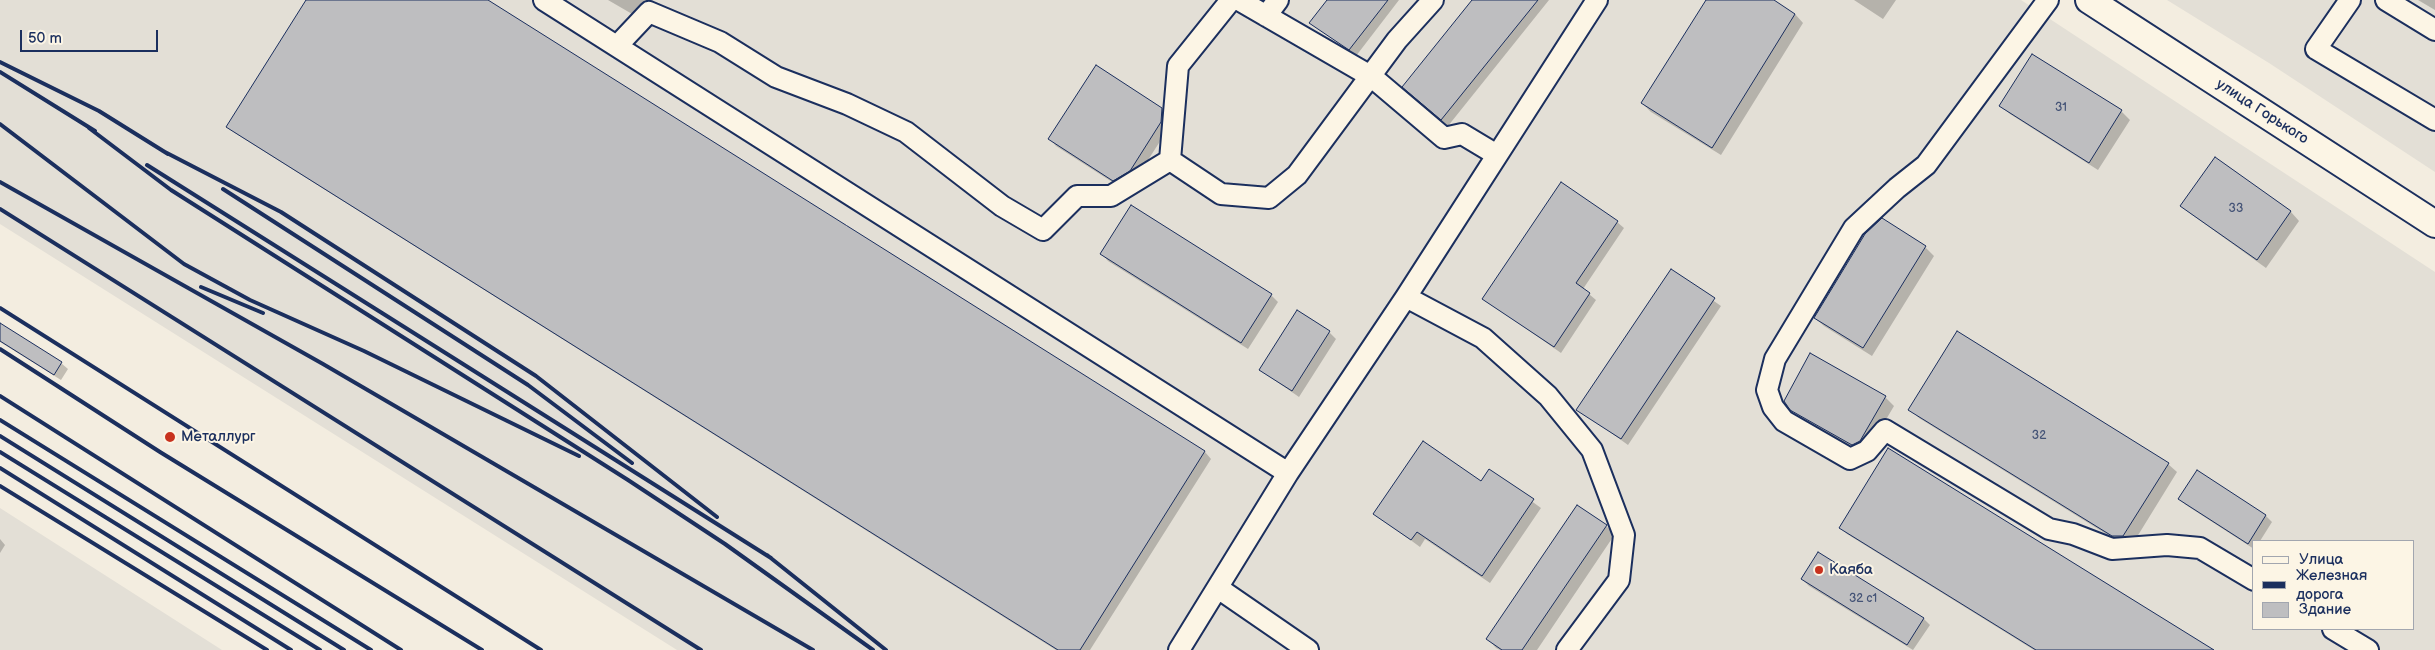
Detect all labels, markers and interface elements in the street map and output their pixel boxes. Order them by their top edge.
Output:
scale bar [22,20,160,52]
text: 50 m [28,29,62,48]
street label: улица Горького [2212,75,2312,149]
house number: 31 [2055,101,2067,115]
house number: 33 [2229,202,2243,216]
place label: Металлург [181,428,256,446]
house number: 32 [2032,429,2046,443]
marker: Металлург [163,430,177,444]
legend [2252,540,2415,630]
text: Улица [2299,550,2343,569]
place label: Каяба [1829,561,1873,579]
marker: Каяба [1813,564,1825,576]
text: Железная дорога [2296,566,2367,604]
house number: 32 с1 [1849,592,1877,606]
text: Здание [2299,600,2351,619]

